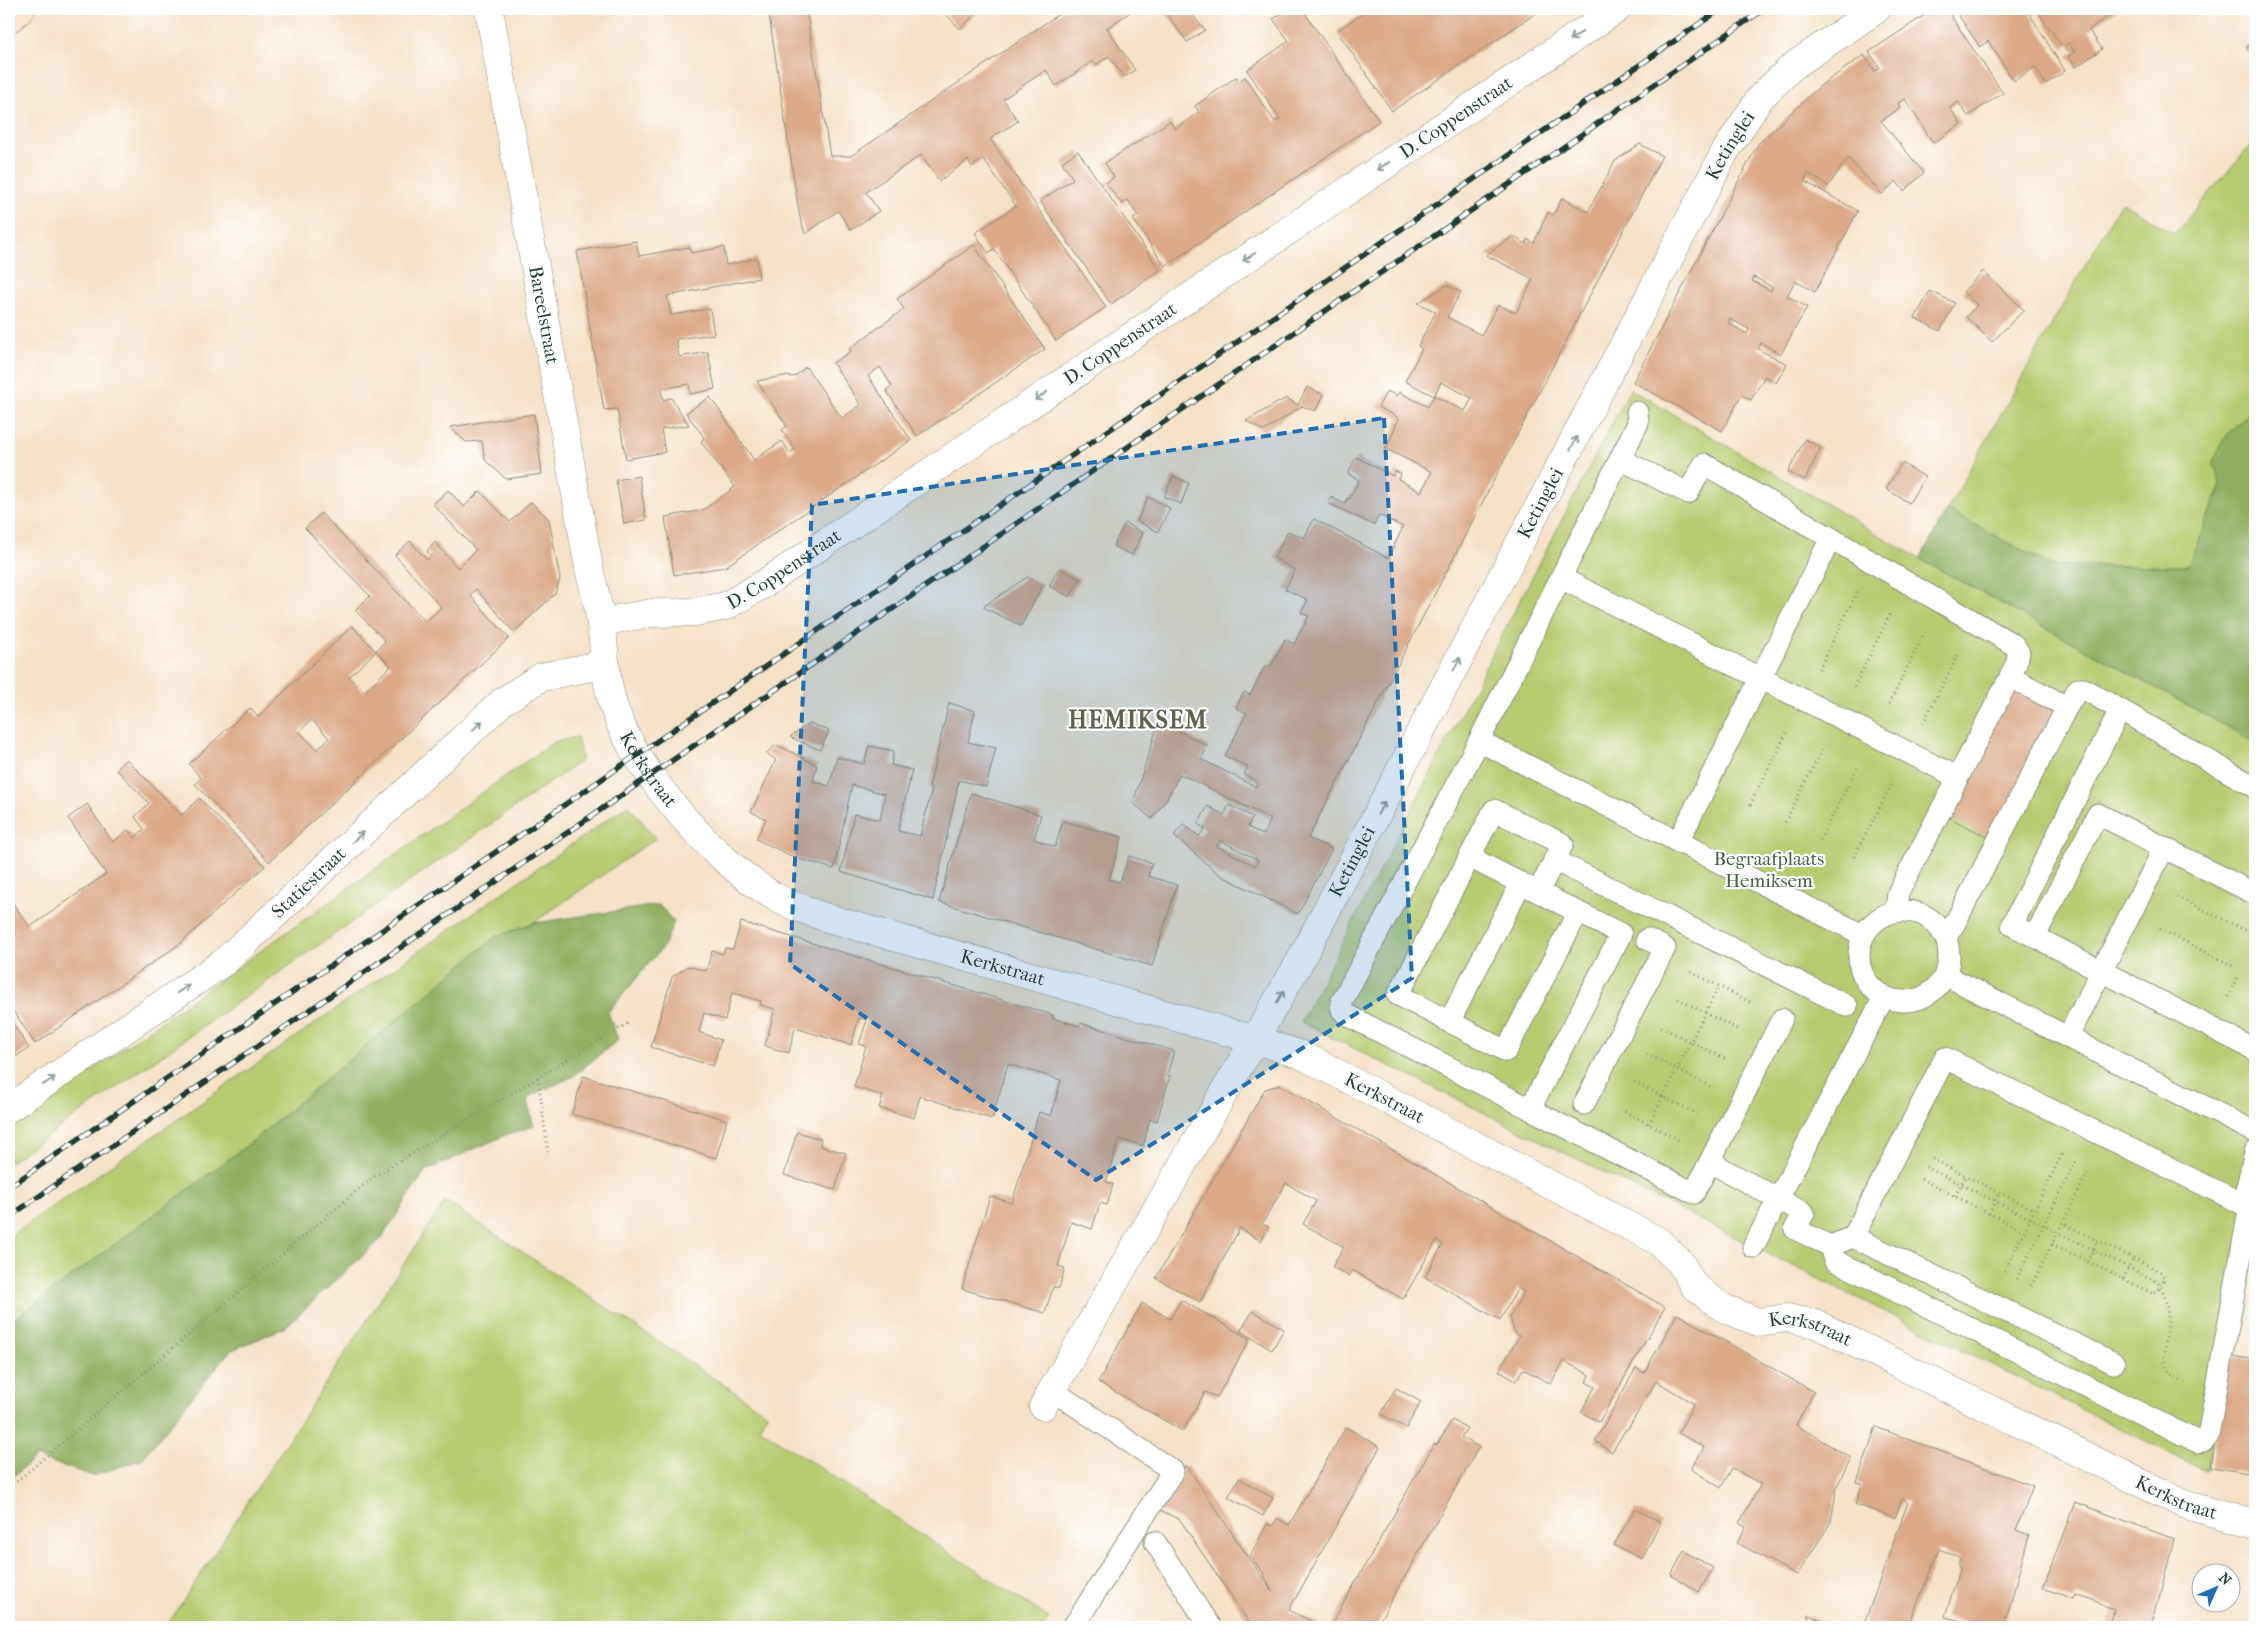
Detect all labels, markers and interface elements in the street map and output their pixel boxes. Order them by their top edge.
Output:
one-way arrow [1570,31,1584,41]
street label: D. Coppenstraat [1396,71,1517,163]
street label: Ketinglei [1701,107,1760,184]
one-way arrow [1377,161,1391,171]
one-way arrow [1242,252,1256,262]
street label: Bareelstraat [524,264,563,366]
street label: D. Coppenstraat [1060,298,1181,390]
one-way arrow [1035,392,1049,402]
one-way arrow [1570,436,1579,451]
street label: Ketinglei [1513,464,1568,542]
street label: D. Coppenstraat [723,524,845,614]
one-way arrow [1453,657,1462,672]
district label: HEMIKSEM [1068,706,1208,734]
one-way arrow [470,720,483,732]
street label: Kerkstraat [615,728,682,812]
one-way arrow [1376,800,1386,815]
street label: Ketinglei [1325,822,1380,901]
one-way arrow [352,831,365,843]
street label: Statiestraat [267,843,351,923]
park label: Begraafplaats Hemiksem [1714,848,1824,892]
street label: Kerkstraat [958,945,1048,990]
one-way arrow [176,984,190,994]
one-way arrow [1275,990,1285,1005]
street label: Kerkstraat [1341,1068,1428,1128]
one-way arrow [42,1076,56,1086]
street label: Kerkstraat [1767,1307,1856,1351]
street label: Kerkstraat [2132,1471,2220,1524]
north arrow [2192,1564,2242,1614]
text: N [2215,1569,2235,1589]

